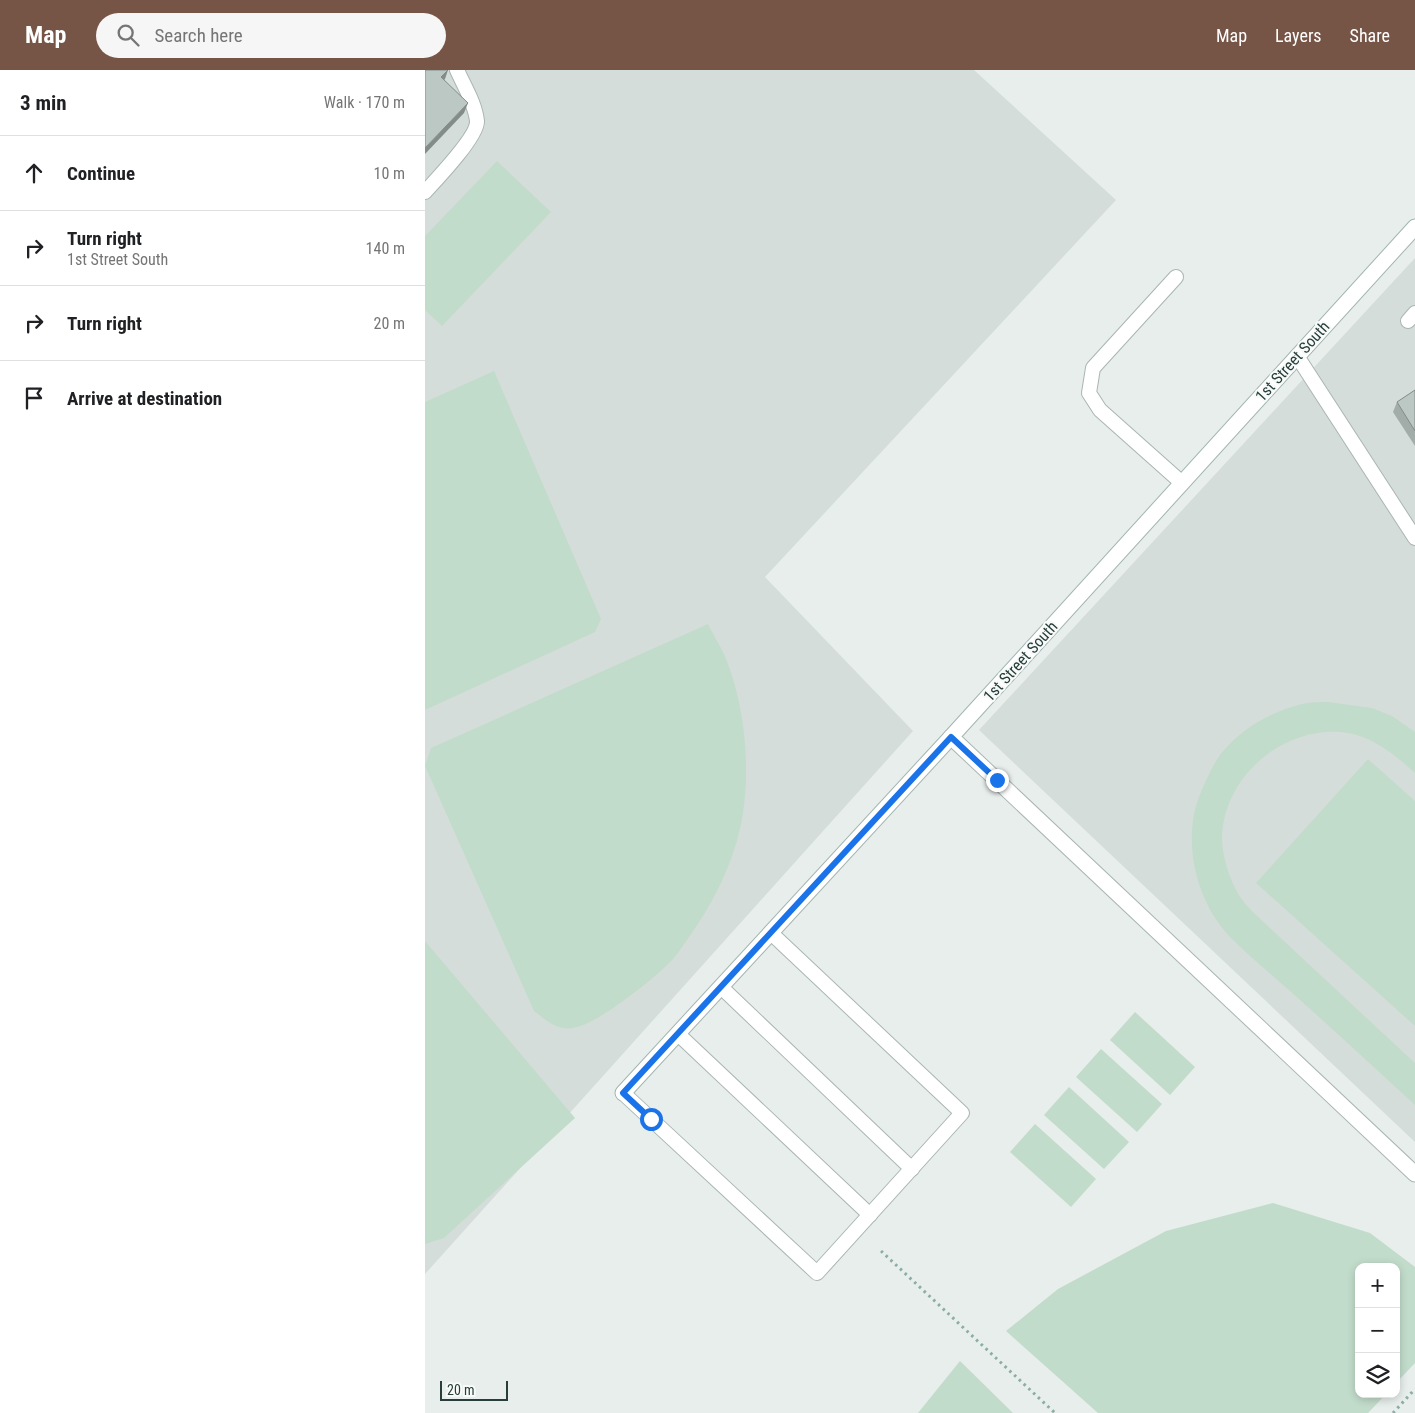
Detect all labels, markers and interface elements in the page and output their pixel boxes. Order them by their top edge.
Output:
search box [96,13,446,58]
text: Map [25,21,66,49]
icon: search [114,21,142,49]
text: Search here [154,24,243,47]
text: Map [1216,25,1247,46]
text: Layers [1275,25,1322,46]
text: Share [1350,25,1390,46]
text: 3 min [20,91,67,115]
text: Walk · 170 m [324,93,405,112]
icon: ahead [20,159,48,187]
text: Continue [67,162,135,185]
text: 10 m [373,164,405,183]
text: Turn right [67,227,142,250]
icon: right [20,234,48,262]
text: 140 m [366,239,405,258]
text: 1st Street South [67,250,168,269]
icon: right [20,309,48,337]
text: Turn right [67,312,142,335]
text: 20 m [373,314,405,333]
street label: 1st Street South [1251,317,1333,405]
icon: arrive [20,384,48,412]
text: Arrive at destination [67,387,222,410]
street label: 1st Street South [979,617,1061,705]
route end [986,769,1009,792]
route start [640,1108,663,1131]
map controls [1355,1263,1400,1398]
button: + [1355,1263,1400,1308]
button: − [1355,1308,1400,1353]
button: layers [1355,1353,1400,1398]
scale bar [440,1378,507,1401]
text: 20 m [447,1382,475,1398]

